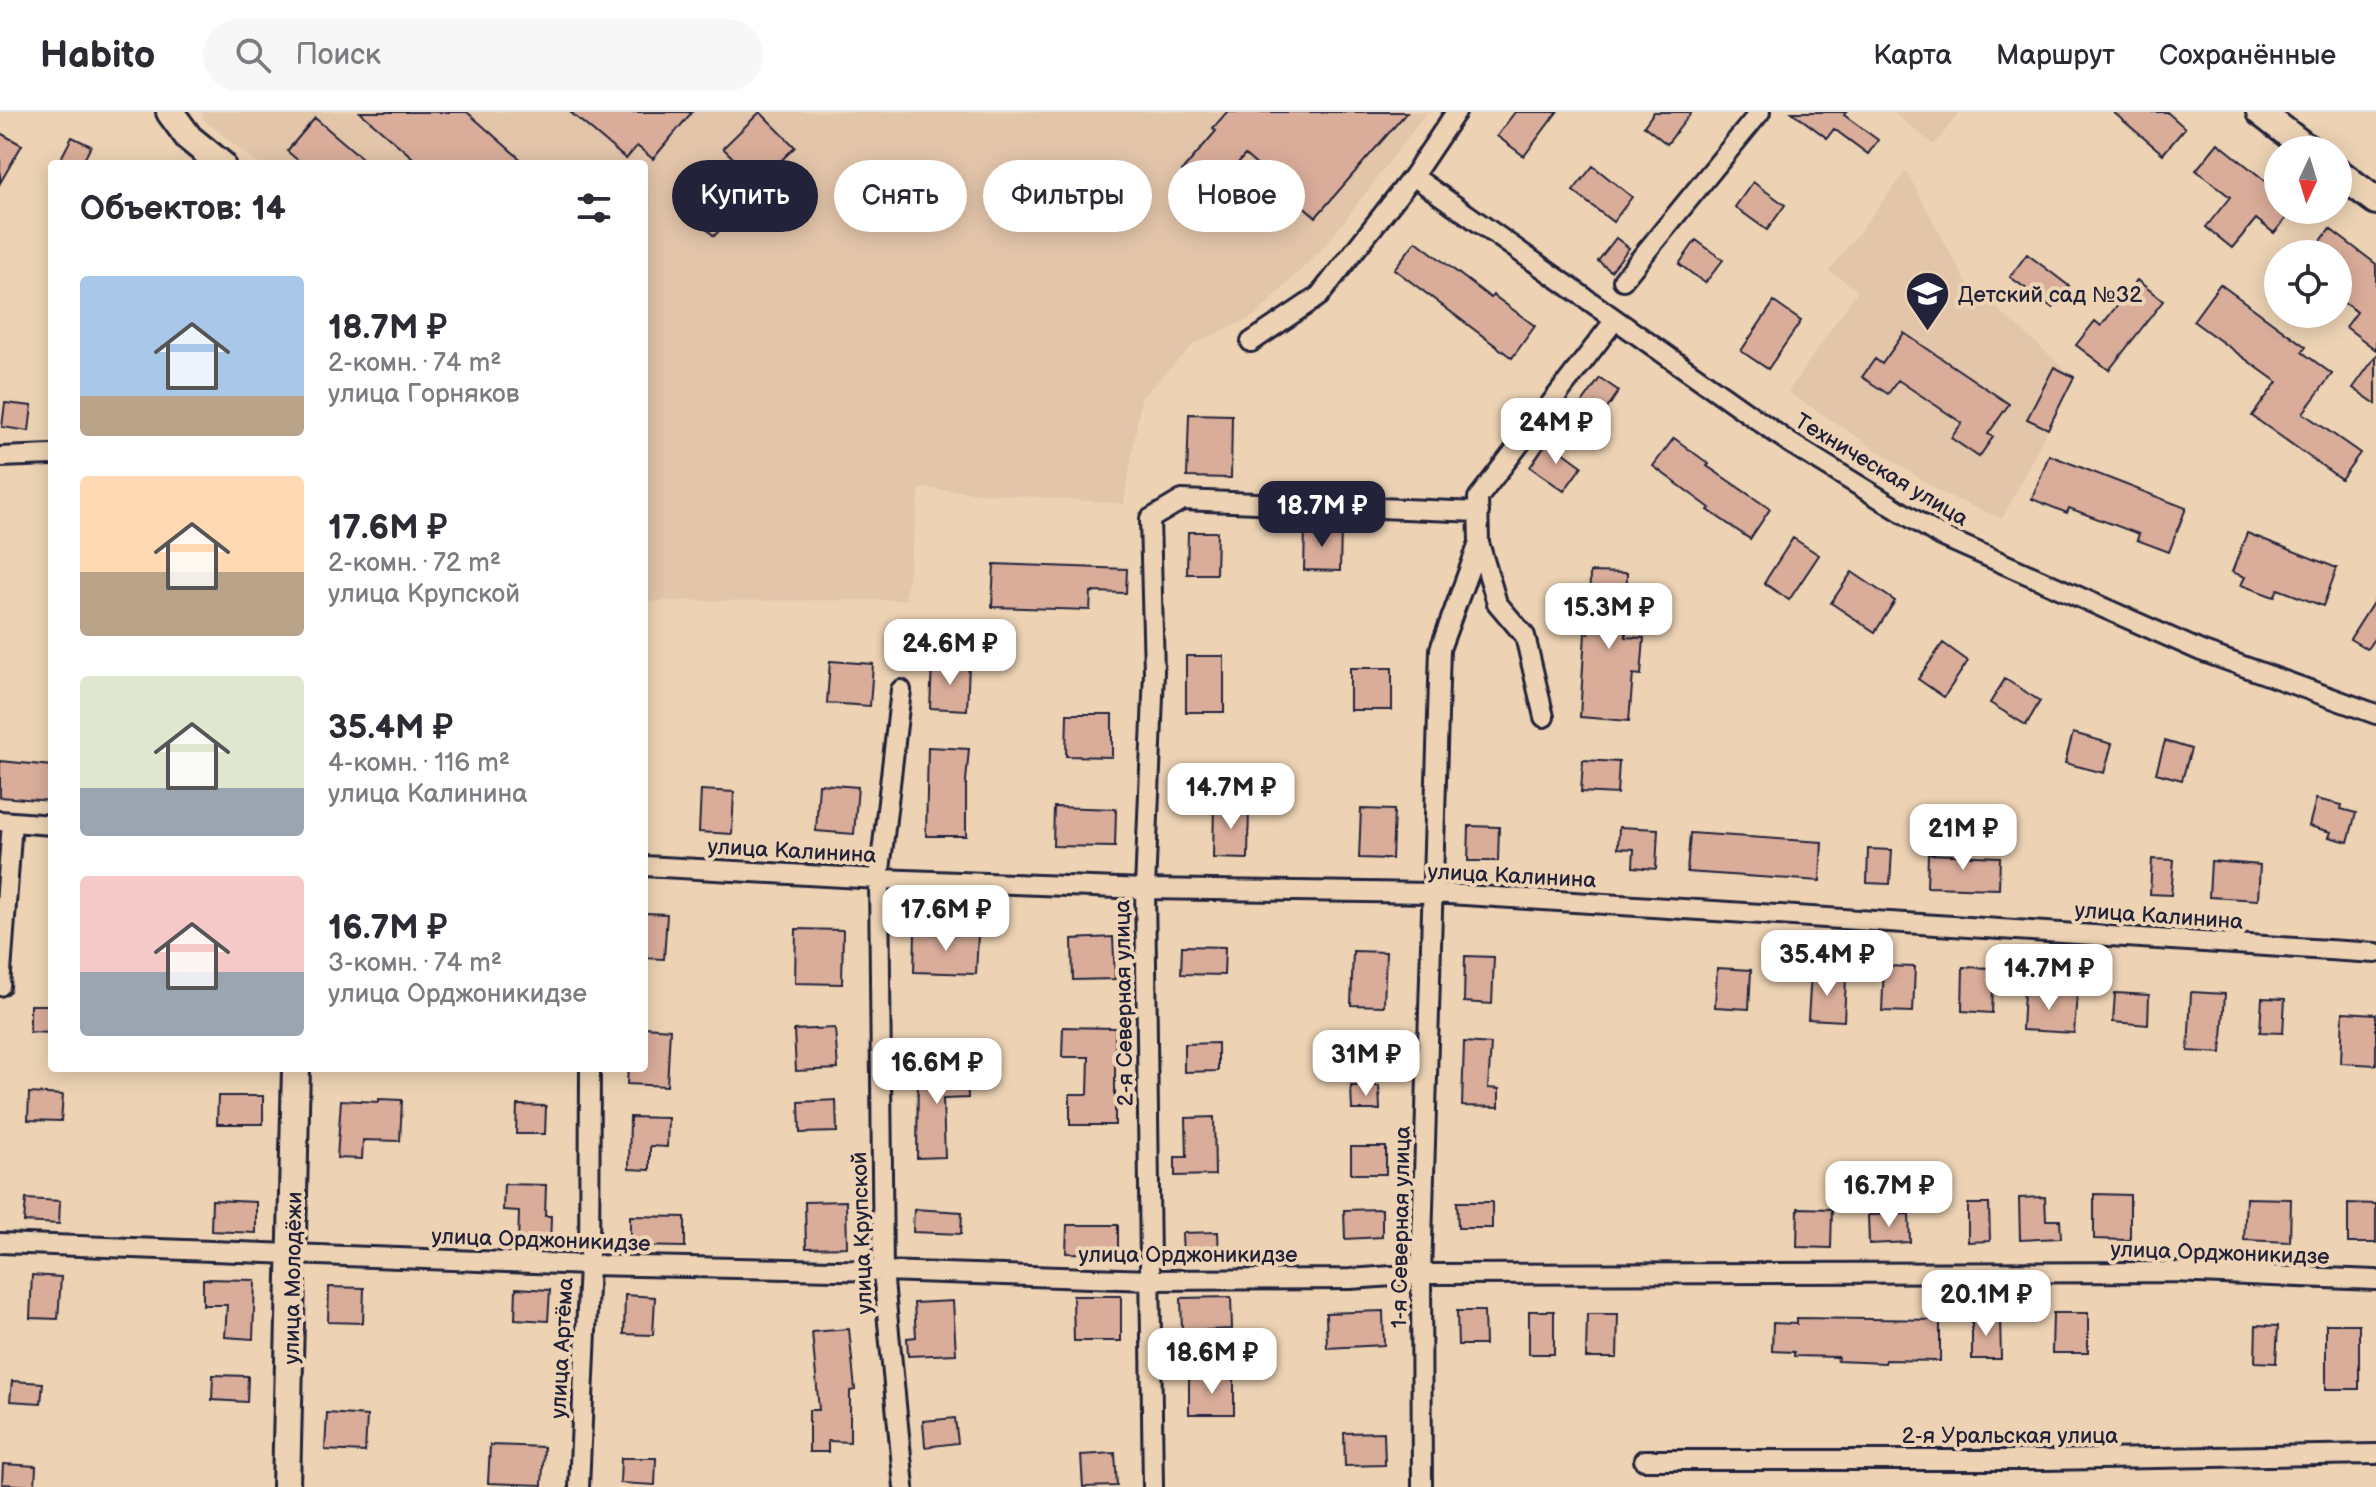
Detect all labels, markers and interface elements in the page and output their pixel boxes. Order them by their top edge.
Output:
search box [203,19,763,91]
text: Habito [40,33,155,78]
icon: search [231,33,275,77]
text: Поиск [295,37,381,73]
text: Карта [1873,39,1952,72]
text: Маршрут [1996,39,2115,72]
text: Сохранённые [2159,39,2336,72]
north arrow [2264,136,2352,224]
map controls [2264,136,2352,328]
chip: Купить [672,160,818,232]
chip: Снять [834,160,967,232]
chip: Фильтры [983,160,1152,232]
chip: Новое [1168,160,1305,232]
icon: filters [572,186,616,230]
text: Объектов: 14 [80,188,286,229]
button: locate [2264,240,2352,328]
school or university icon: Детский сад №32 [1903,270,1951,333]
place label: Детский сад №32 [1958,282,2142,309]
text: 18.7M ₽ [328,307,447,348]
icon: home [144,308,240,404]
text: 2-комн. · 74 m² [328,348,501,379]
text: улица Горняков [328,379,519,410]
pin: 24M ₽ [1500,398,1612,466]
text: 24M ₽ [1519,408,1593,439]
street label: Техническая улица [1790,408,1973,533]
pin: 18.7M ₽ [1248,481,1396,549]
text: 18.7M ₽ [1276,491,1368,522]
text: 17.6M ₽ [328,507,447,548]
icon: home [144,508,240,604]
text: 2-комн. · 72 m² [328,548,501,579]
text: улица Крупской [328,579,520,610]
pin: 15.3M ₽ [1535,583,1683,651]
text: 15.3M ₽ [1563,593,1655,624]
pin: 24.6M ₽ [876,619,1024,687]
text: 24.6M ₽ [902,629,998,660]
text: 35.4M ₽ [328,707,453,748]
icon: home [144,708,240,804]
text: 4-комн. · 116 m² [328,748,510,779]
pin: 14.7M ₽ [1157,763,1305,831]
text: 14.7M ₽ [1186,773,1276,804]
text: улица Калинина [328,779,528,810]
pin: 21M ₽ [1907,804,2019,872]
text: 21M ₽ [1928,814,1998,845]
street label: улица Калинина [707,834,877,869]
street label: улица Калинина [1427,859,1597,894]
pin: 17.6M ₽ [872,885,1020,953]
text: 17.6M ₽ [900,895,992,926]
street label: улица Калинина [2074,897,2244,936]
street label: 2-я Северная улица [1109,899,1140,1107]
text: 16.7M ₽ [328,907,447,948]
icon: home [144,908,240,1004]
pin: 35.4M ₽ [1753,930,1901,998]
text: 35.4M ₽ [1779,940,1875,971]
pin: 14.7M ₽ [1975,944,2123,1012]
text: 3-комн. · 74 m² [328,948,502,979]
text: 14.7M ₽ [2004,954,2094,985]
text: улица Орджоникидзе [328,979,587,1010]
pin: 31M ₽ [1310,1030,1422,1098]
pin: 16.6M ₽ [863,1038,1011,1106]
text: 31M ₽ [1331,1040,1401,1071]
text: 16.6M ₽ [891,1048,983,1079]
street label: 1-я Северная улица [1386,1126,1417,1329]
street label: улица Крупской [846,1151,879,1315]
pin: 16.7M ₽ [1815,1161,1963,1229]
text: 16.7M ₽ [1843,1171,1935,1202]
street label: улица Молодёжи [278,1191,309,1365]
street label: улица Орджоникидзе [431,1223,651,1258]
street label: улица Орджоникидзе [2110,1236,2330,1271]
street label: улица Орджоникидзе [1078,1242,1298,1269]
pin: 20.1M ₽ [1912,1270,2060,1338]
street label: улица Артёма [545,1277,580,1419]
text: 20.1M ₽ [1940,1280,2032,1311]
pin: 18.6M ₽ [1138,1328,1286,1396]
text: 18.6M ₽ [1166,1338,1258,1369]
street label: 2-я Уральская улица [1902,1423,2118,1450]

